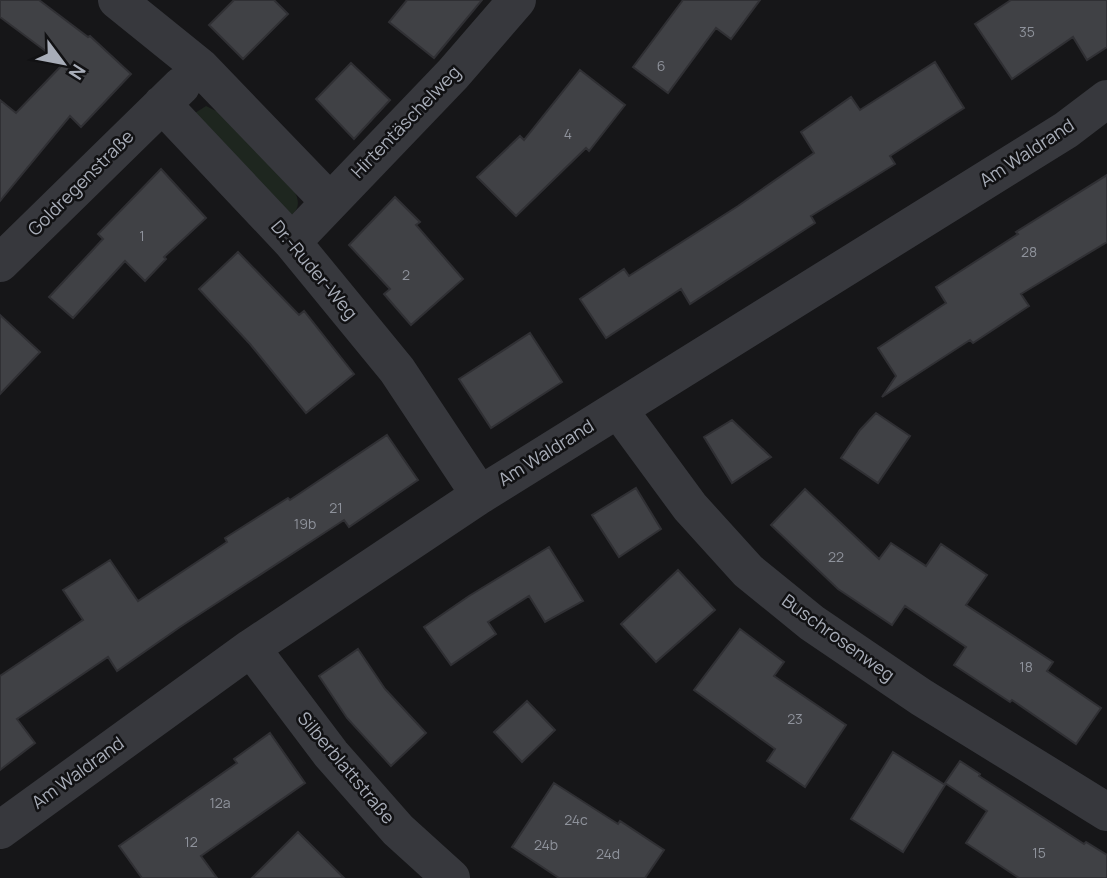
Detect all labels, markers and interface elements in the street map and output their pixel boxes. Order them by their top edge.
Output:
house number: 35 [1019,22,1035,41]
north arrow [28,28,98,98]
house number: 6 [657,56,665,75]
text: N [63,59,92,85]
street label: Hirtentäschelweg [345,60,465,183]
street label: Am Waldrand [974,113,1079,192]
street label: Goldregenstraße [22,124,139,241]
house number: 4 [564,124,572,143]
street label: Dr.-Ruder-Weg [266,215,363,324]
house number: 1 [139,226,145,245]
house number: 28 [1021,242,1037,261]
house number: 2 [402,265,410,284]
street label: Am Waldrand [493,413,598,491]
house number: 21 [329,498,343,517]
house number: 19b [294,514,316,533]
house number: 22 [828,547,844,566]
street label: Buschrosenweg [777,588,900,686]
house number: 18 [1019,657,1033,676]
street label: Silberblattstraße [293,706,401,828]
house number: 23 [787,709,803,728]
street label: Am Waldrand [26,731,128,814]
house number: 12a [209,793,231,812]
house number: 24c [564,810,588,829]
house number: 12 [184,832,198,851]
house number: 24b [534,835,558,854]
house number: 15 [1032,843,1046,862]
house number: 24d [596,844,620,863]

